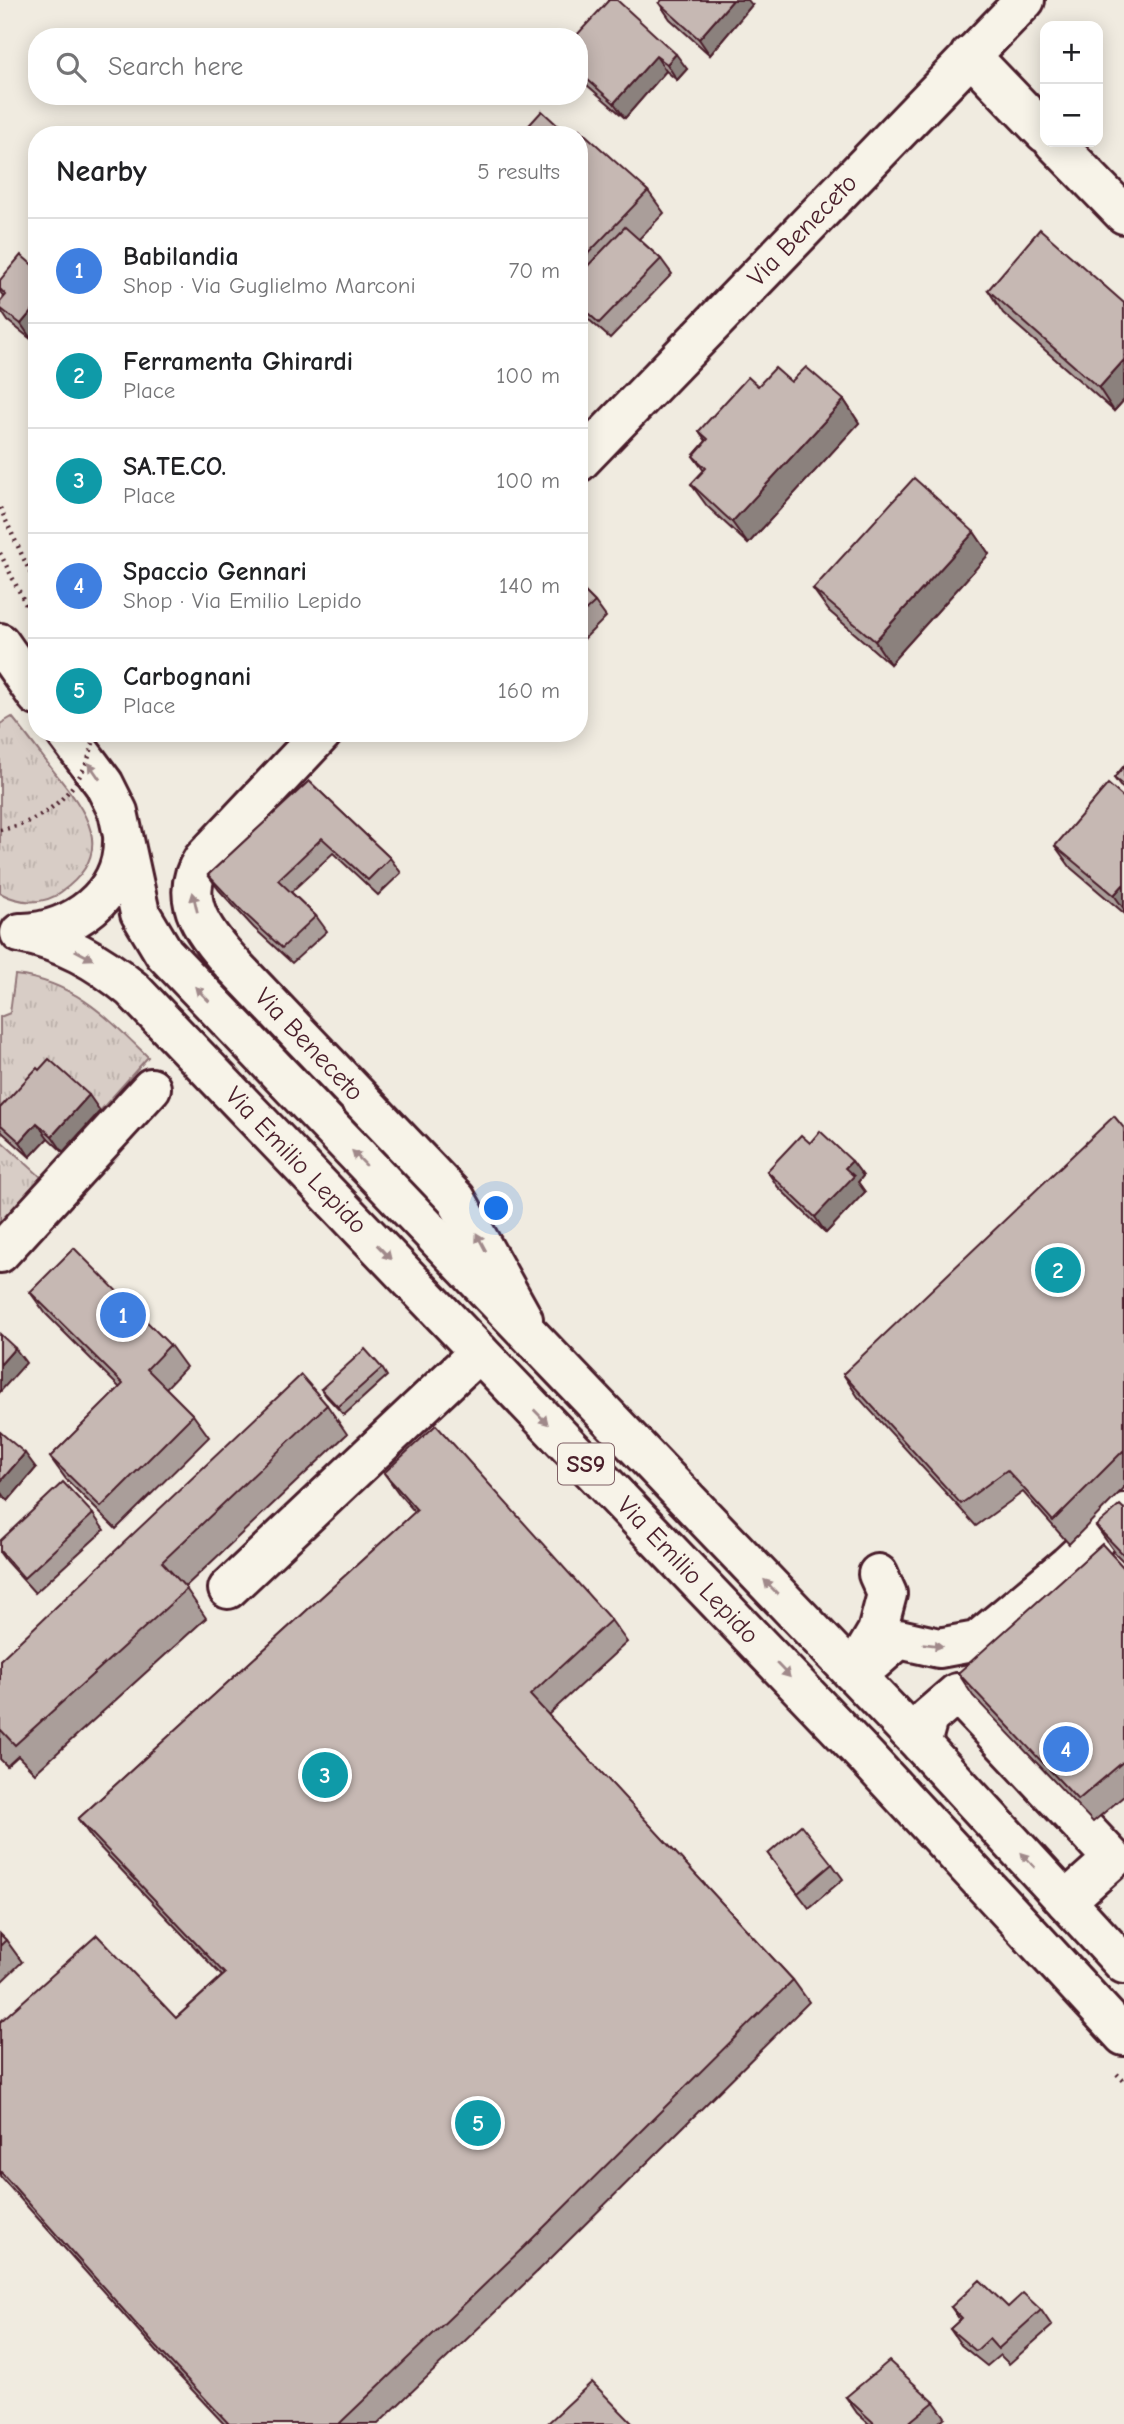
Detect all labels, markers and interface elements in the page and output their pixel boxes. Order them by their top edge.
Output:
map controls [1040,21,1103,147]
button: + [1040,21,1103,84]
search box [28,28,588,105]
icon: search [52,48,90,86]
text: Search here [108,52,243,82]
button: − [1040,84,1103,147]
text: Nearby [56,154,147,189]
text: 5 results [477,158,560,185]
street label: Via Beneceto [742,168,864,293]
text: Babilandia [123,242,239,272]
text: 1 [74,257,84,284]
text: 70 m [508,257,560,284]
text: Shop · Via Guglielmo Marconi [123,272,416,299]
text: Ferramenta Ghirardi [123,347,353,377]
text: 2 [73,362,85,389]
text: 100 m [496,362,560,389]
text: Place [123,377,175,404]
text: SA.TE.CO. [123,452,226,482]
text: 3 [73,467,85,494]
text: 100 m [496,467,560,494]
text: Place [123,482,175,509]
text: Spaccio Gennari [123,557,307,587]
text: 4 [74,572,84,599]
text: 140 m [499,572,560,599]
text: Shop · Via Emilio Lepido [123,587,362,614]
text: Carbognani [123,662,251,692]
text: 5 [73,677,85,704]
text: 160 m [498,677,560,704]
text: Place [123,692,175,719]
one-way arrow [87,762,101,780]
one-way arrow [189,891,200,913]
one-way arrow [74,949,94,961]
street label: Via Beneceto [248,982,370,1107]
one-way arrow [194,986,210,1003]
street label: Via Emilio Lepido [219,1081,373,1240]
one-way arrow [352,1150,368,1167]
your location [479,1191,513,1225]
one-way arrow [475,1233,487,1252]
one-way arrow [376,1243,392,1260]
pin: 2 [1035,1244,1081,1296]
pin: 1 [100,1289,146,1341]
one-way arrow [533,1408,549,1425]
road number: SS9 [558,1444,614,1484]
street label: Via Emilio Lepido [611,1491,765,1650]
one-way arrow [764,1579,780,1596]
one-way arrow [922,1640,944,1651]
one-way arrow [775,1661,791,1678]
pin: 4 [1043,1723,1089,1775]
pin: 3 [302,1749,348,1801]
one-way arrow [1020,1851,1036,1869]
pin: 5 [455,2097,501,2149]

